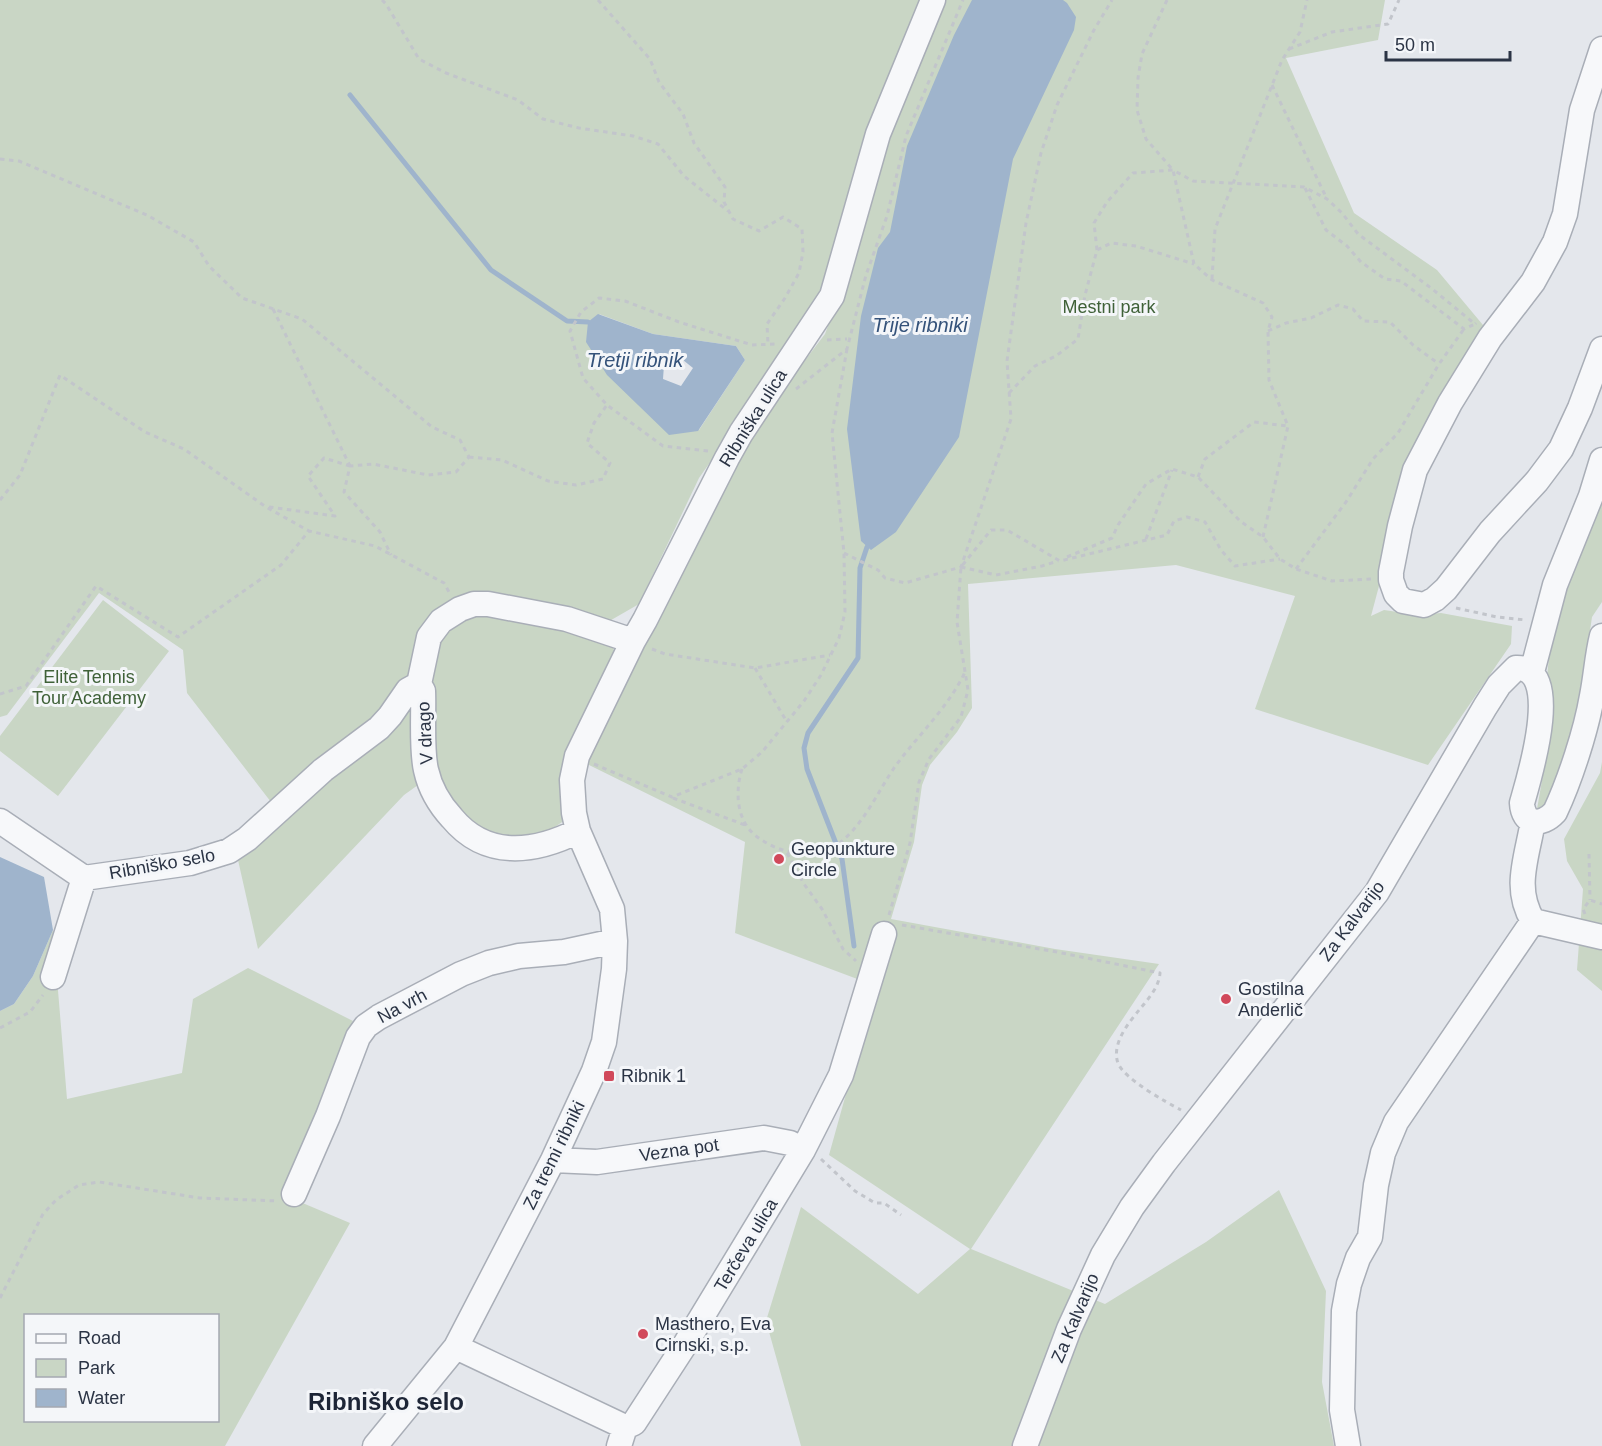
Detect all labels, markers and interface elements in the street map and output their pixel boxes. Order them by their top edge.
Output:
scale bar [1386,24,1510,62]
text: 50 m [1395,35,1435,55]
park label: Mestni park [1062,297,1157,317]
water label: Trije ribniki [872,314,968,336]
water label: Tretji ribnik [587,349,684,371]
street label: Ribniška ulica [715,365,791,470]
park label: Elite Tennis Tour Academy [32,667,146,708]
street label: V drago [413,701,437,765]
place label: Geopunkture Circle [791,839,895,880]
street label: Ribniško selo [108,845,216,883]
marker: Geopunkture Circle [772,852,786,866]
street label: Za Kalvarijo [1315,877,1389,965]
place label: Gostilna Anderlič [1238,979,1305,1020]
street label: Na vrh [374,985,430,1027]
marker: Gostilna Anderlič [1219,992,1233,1006]
place label: Ribnik 1 [621,1066,686,1086]
marker: Ribnik 1 [602,1069,616,1083]
street label: Za tremi ribniki [519,1098,589,1212]
street label: Vezna pot [638,1135,720,1165]
street label: Terčeva ulica [710,1194,782,1295]
street label: Za Kalvarijo [1047,1270,1103,1366]
legend [24,1314,219,1422]
place label: Masthero, Eva Cirnski, s.p. [655,1314,772,1355]
marker: Masthero, Eva Cirnski, s.p. [636,1327,650,1341]
text: Road [78,1328,121,1348]
text: Park [78,1358,116,1378]
text: Water [78,1388,125,1408]
district label: Ribniško selo [308,1388,464,1415]

